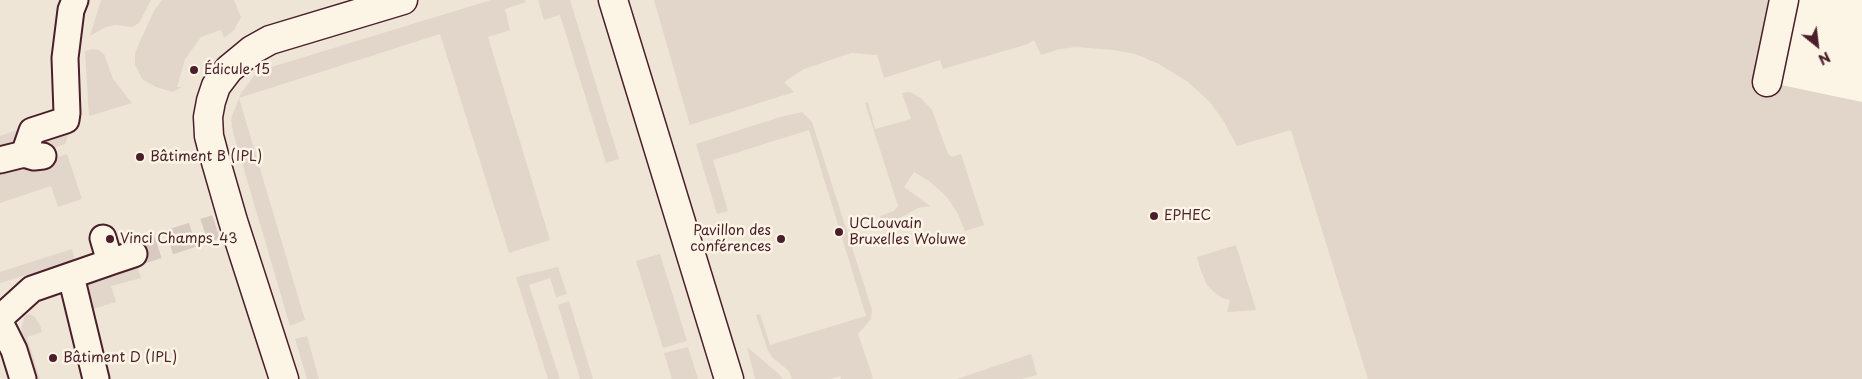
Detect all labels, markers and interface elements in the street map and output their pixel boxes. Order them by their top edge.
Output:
north arrow [1792,20,1842,70]
text: N [1815,47,1834,70]
place label: Édicule 15 [204,62,270,78]
marker: Édicule 15 [188,64,200,76]
place label: Bâtiment B (IPL) [150,149,262,165]
marker: Bâtiment B (IPL) [134,151,146,163]
place label: EPHEC [1164,208,1211,224]
marker: EPHEC [1148,210,1160,222]
place label: UCLouvain Bruxelles Woluwe [849,216,966,248]
place label: Pavillon des conférences [690,223,771,256]
marker: UCLouvain Bruxelles Woluwe [833,226,845,238]
place label: Vinci Champs_43 [120,231,237,247]
marker: Vinci Champs_43 [104,233,116,245]
marker: Pavillon des conférences [775,233,787,245]
place label: Bâtiment D (IPL) [63,350,177,366]
marker: Bâtiment D (IPL) [47,352,59,364]

